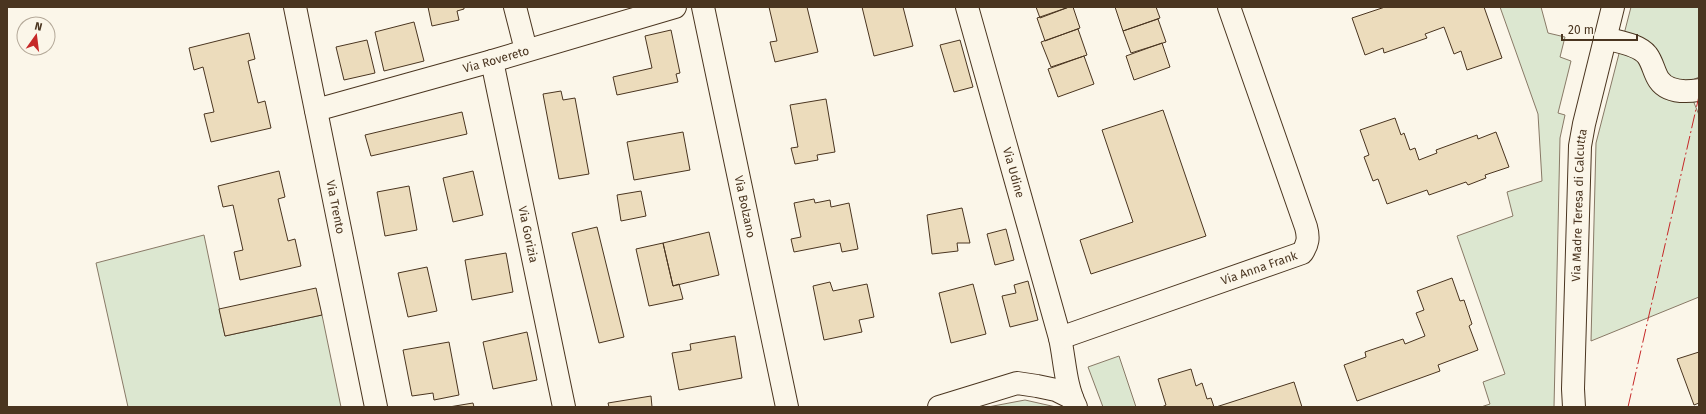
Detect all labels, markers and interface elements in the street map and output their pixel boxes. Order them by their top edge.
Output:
north arrow [16,16,56,56]
scale bar [1562,16,1637,42]
text: N [33,20,43,34]
text: 20 m [1568,23,1594,37]
street label: Via Rovereto [461,43,531,76]
street label: Via Madre Teresa di Calcutta [1569,128,1590,282]
street label: Via Udine [1000,146,1027,199]
street label: Via Bolzano [732,174,758,239]
street label: Via Trento [323,179,348,235]
street label: Via Gorizia [515,205,541,264]
street label: Via Anna Frank [1219,248,1300,288]

